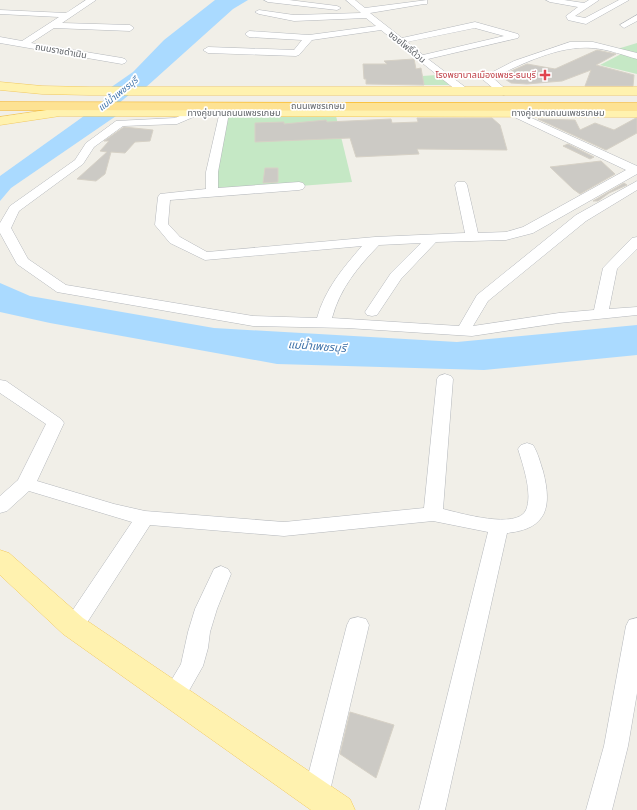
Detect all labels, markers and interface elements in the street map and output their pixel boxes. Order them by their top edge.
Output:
street label: ซอยโพธิ์ด้วน [386,29,428,65]
street label: ถนนราชดำเนิน [34,42,88,60]
marker: โรงพยาบาลเมืองเพชร-ธนบุรี [539,69,551,81]
place label: โรงพยาบาลเมืองเพชร-ธนบุรี [436,70,537,80]
water label: แม่น้ำเพชรบุรี [95,73,141,114]
street label: ถนนเพชรเกษม [291,101,345,111]
street label: ทางคู่ขนานถนนเพชรเกษม [188,108,280,119]
street label: ทางคู่ขนานถนนเพชรเกษม [512,108,604,119]
water label: แม่น้ำเพชรบุรี [287,336,349,355]

